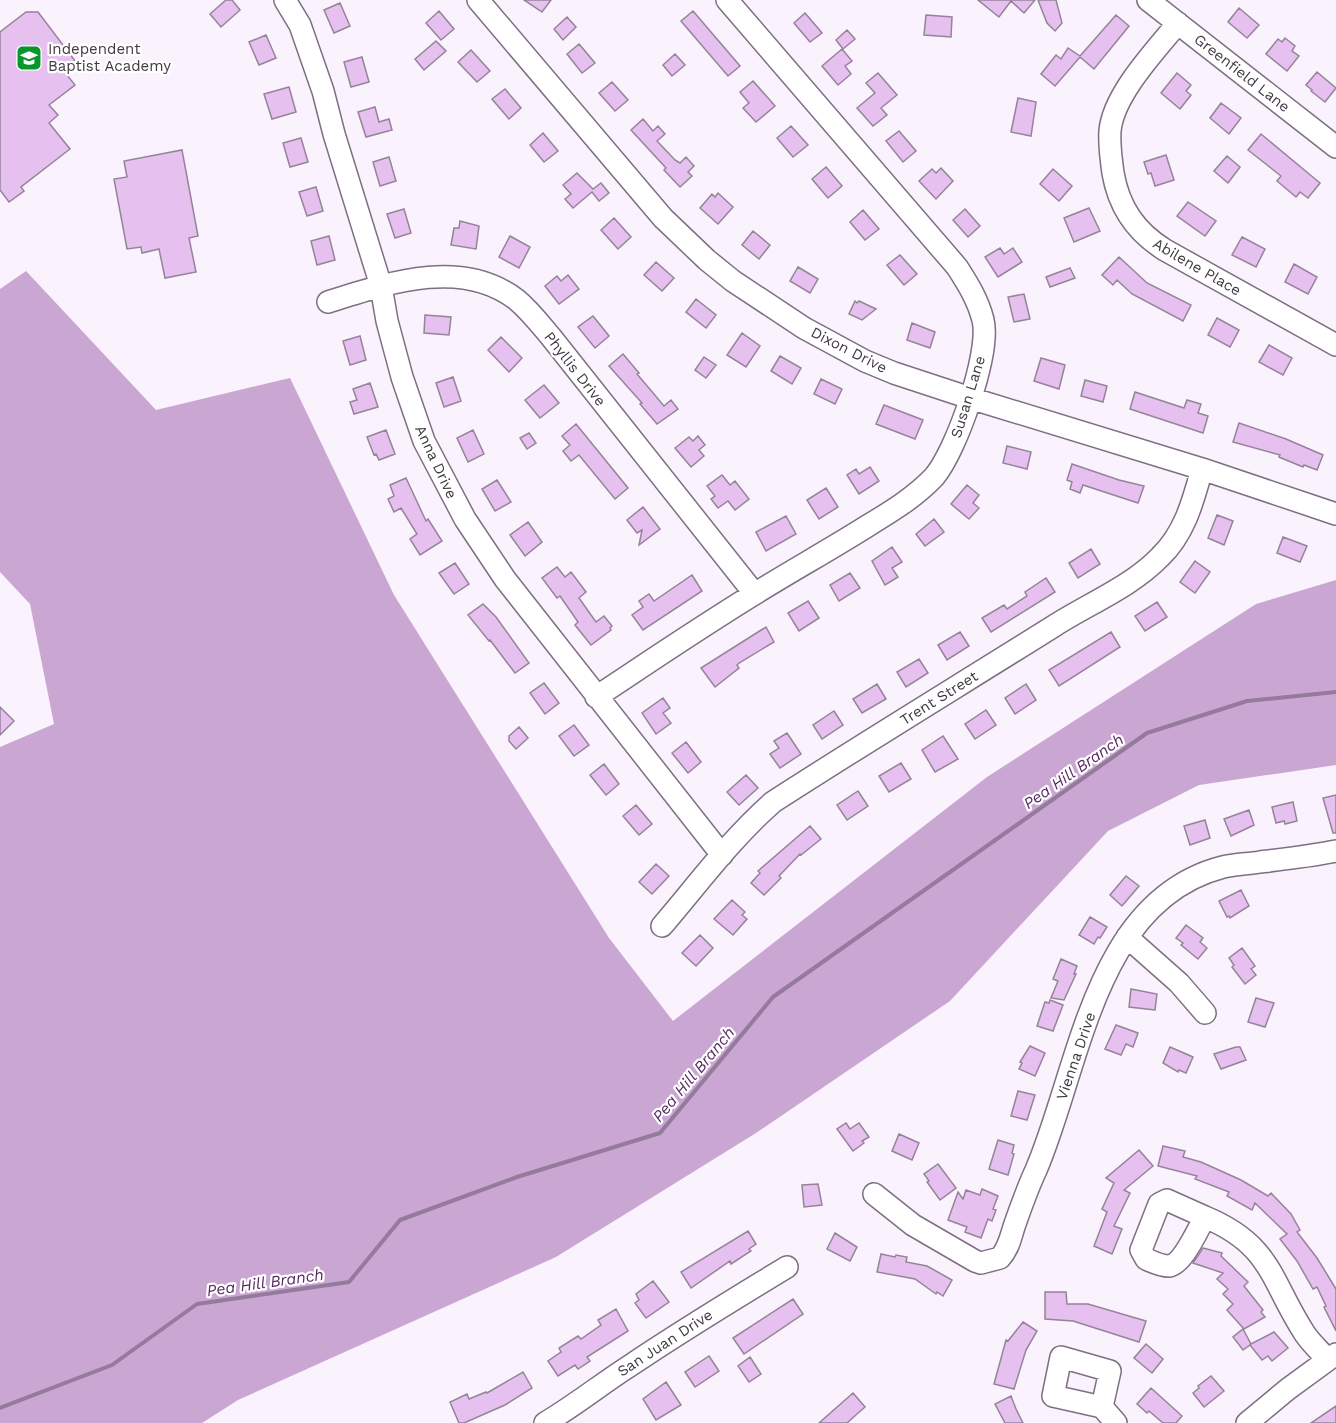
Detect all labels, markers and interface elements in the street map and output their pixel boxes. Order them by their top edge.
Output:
street label: Greenfield Lane [1191,30,1293,116]
place label: Independent Baptist Academy [48,40,171,75]
school or university icon: Independent Baptist Academy [14,43,44,73]
street label: Abilene Place [1150,234,1244,300]
street label: Dixon Drive [808,323,890,377]
street label: Phyllis Drive [540,328,610,410]
street label: Susan Lane [947,354,989,440]
street label: Anna Drive [411,422,461,502]
street label: Trent Street [897,667,982,729]
water label: Pea Hill Branch [1020,730,1127,813]
street label: Vienna Drive [1053,1010,1099,1102]
water label: Pea Hill Branch [648,1023,739,1126]
water label: Pea Hill Branch [205,1265,325,1300]
street label: San Juan Drive [614,1306,716,1380]

